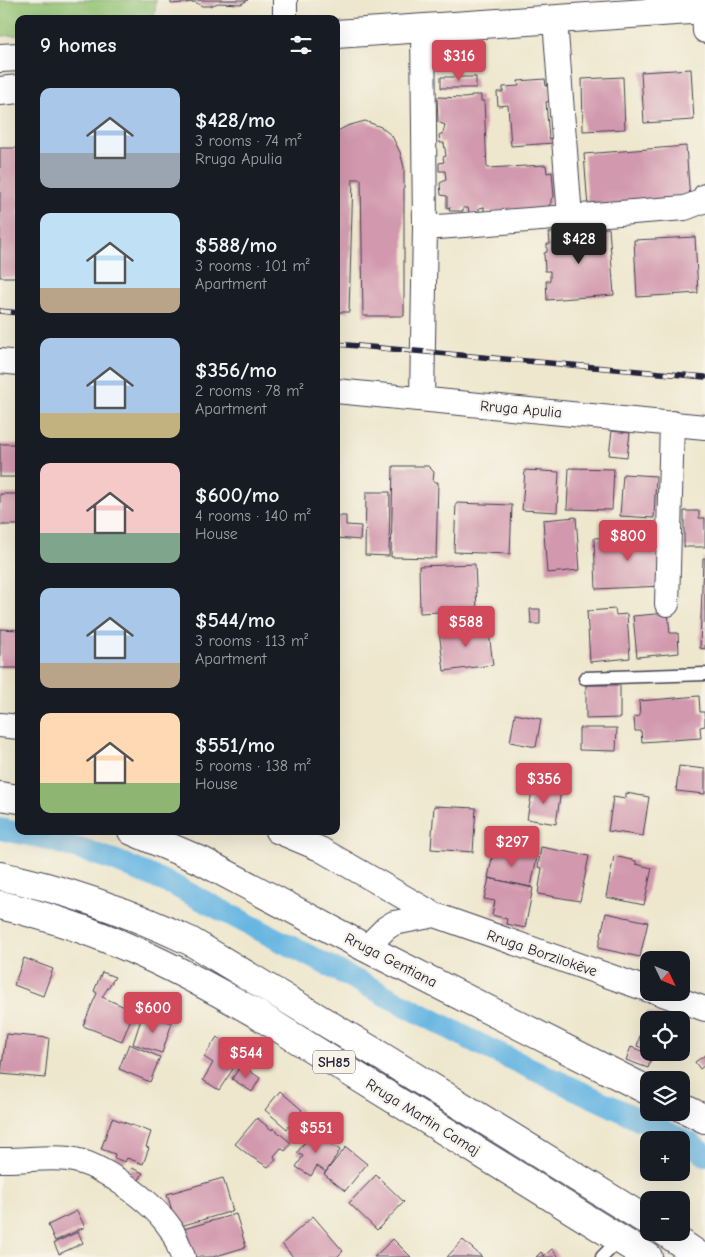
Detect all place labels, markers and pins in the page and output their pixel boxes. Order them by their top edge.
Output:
pin: $316 [429,39,489,82]
pin: $428 [549,222,609,265]
pin: $800 [598,520,658,562]
pin: $588 [436,606,496,648]
pin: $356 [514,762,574,805]
pin: $297 [482,826,542,868]
pin: $600 [123,992,183,1034]
pin: $544 [216,1036,276,1079]
pin: $551 [286,1112,346,1154]

